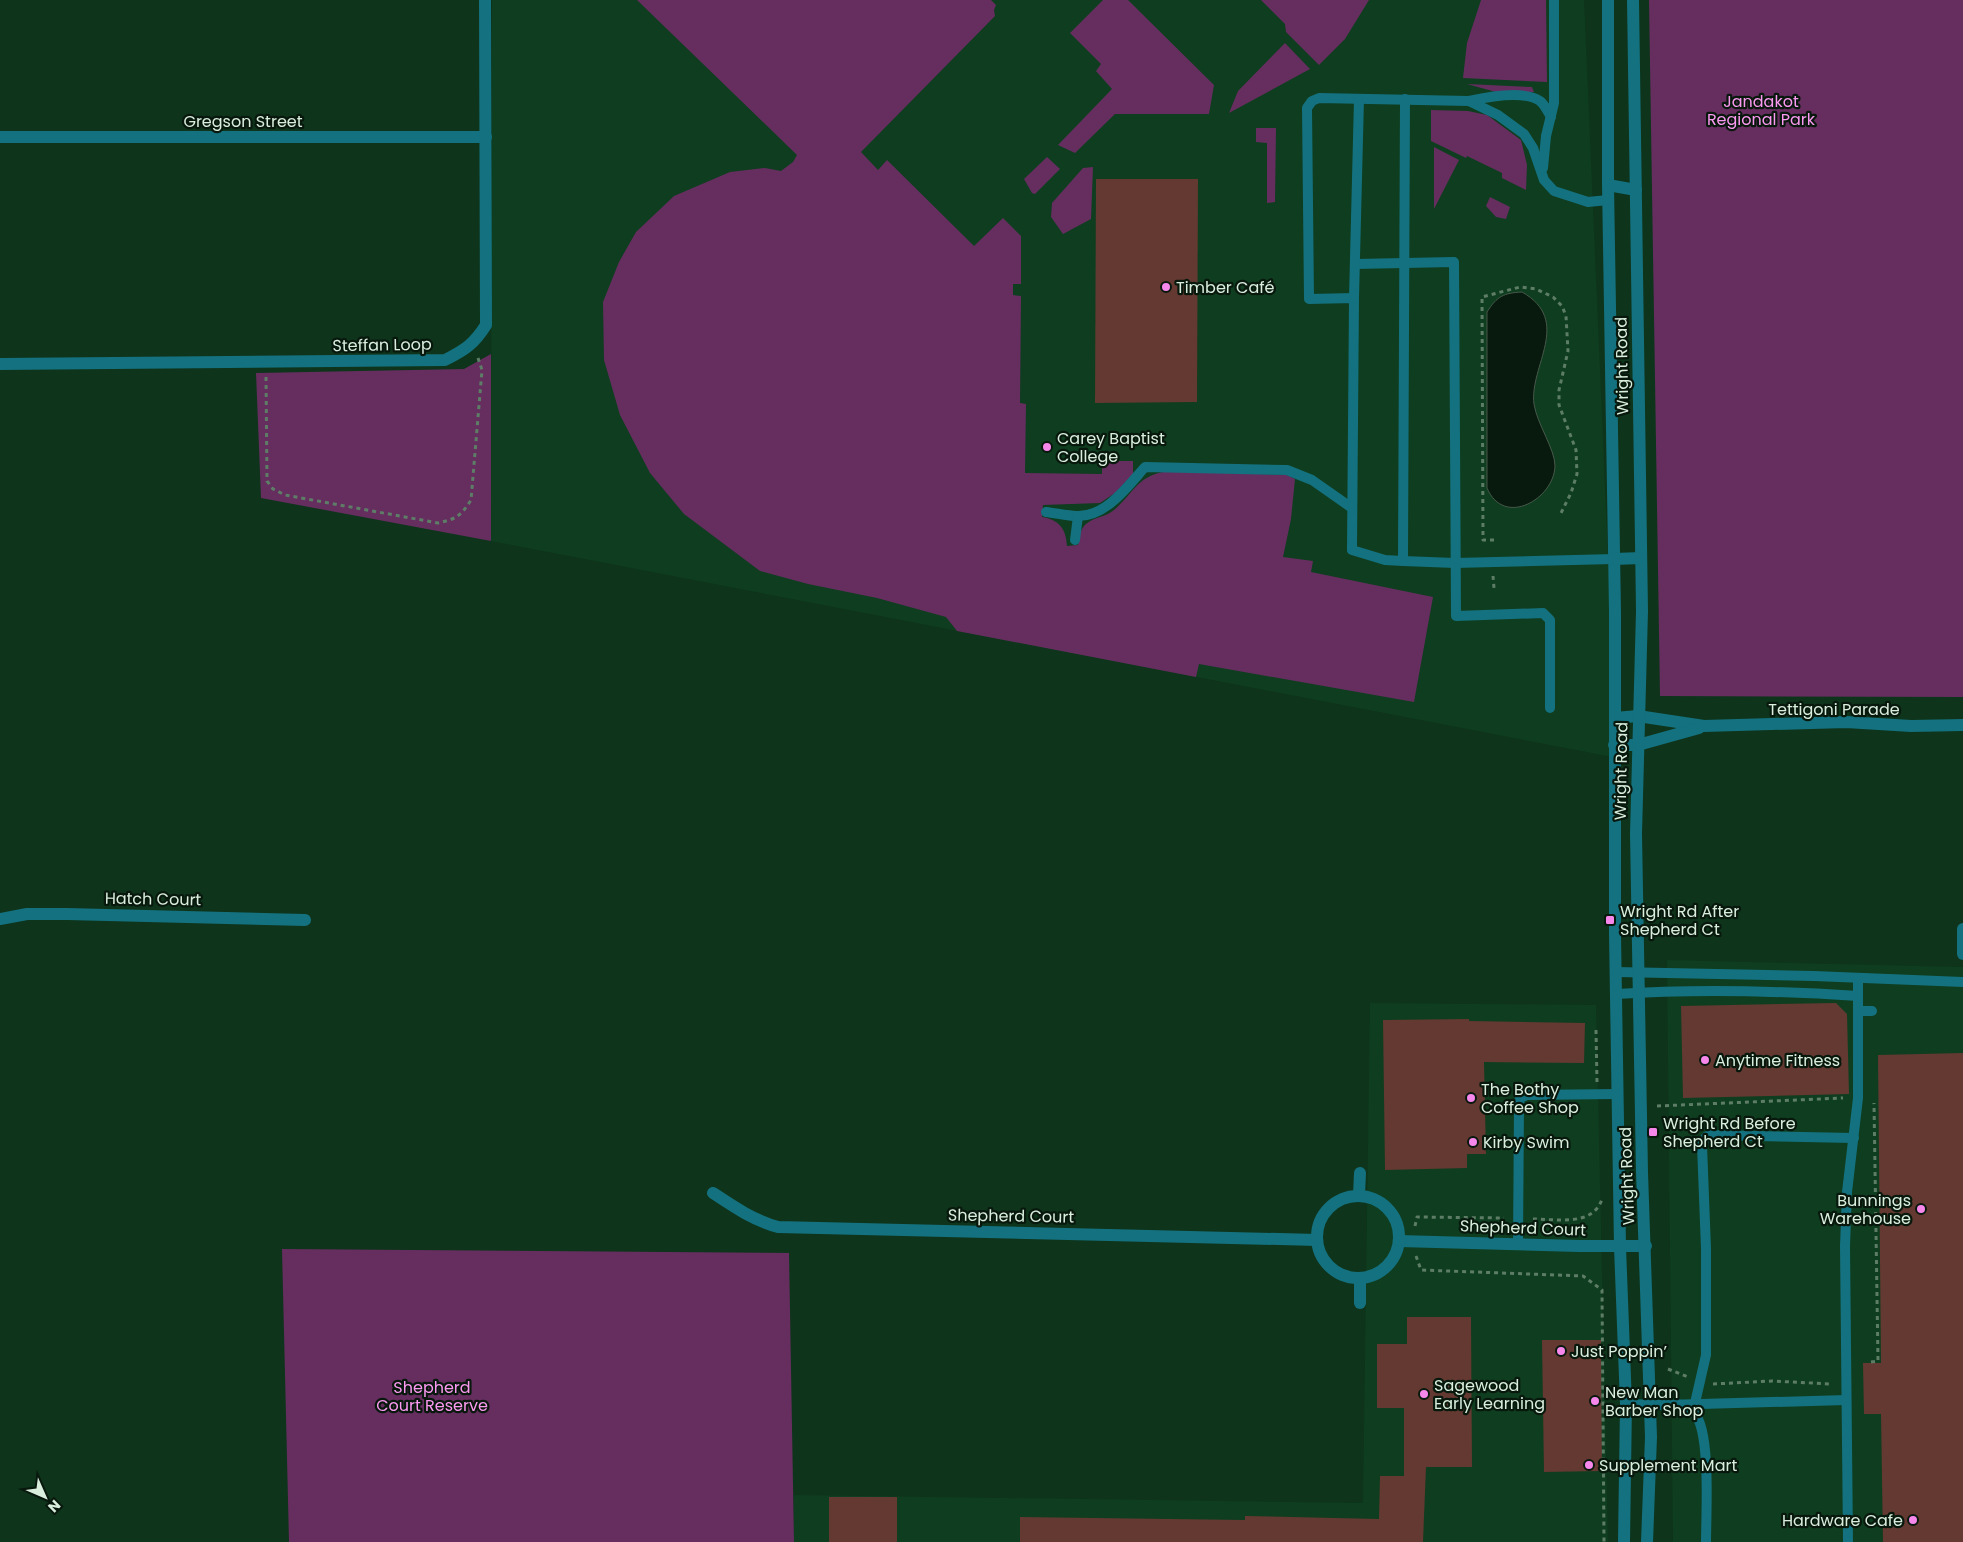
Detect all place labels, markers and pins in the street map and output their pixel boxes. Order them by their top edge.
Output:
place label: Timber Café [1176,276,1274,299]
marker: Timber Café [1160,281,1172,293]
place label: Carey Baptist College [1057,427,1165,468]
marker: Carey Baptist College [1041,441,1053,453]
place label: Wright Rd After Shepherd Ct [1620,900,1739,941]
marker: Wright Rd After Shepherd Ct [1604,914,1616,926]
place label: Anytime Fitness [1715,1049,1840,1072]
marker: Anytime Fitness [1699,1054,1711,1066]
place label: The Bothy Coffee Shop [1481,1078,1579,1119]
marker: The Bothy Coffee Shop [1465,1092,1477,1104]
place label: Wright Rd Before Shepherd Ct [1663,1112,1796,1153]
marker: Wright Rd Before Shepherd Ct [1647,1126,1659,1138]
place label: Kirby Swim [1483,1131,1570,1154]
marker: Kirby Swim [1467,1136,1479,1148]
place label: Bunnings Warehouse [1820,1189,1911,1230]
marker: Bunnings Warehouse [1915,1203,1927,1215]
place label: Just Poppin’ [1571,1340,1667,1363]
marker: Just Poppin’ [1555,1345,1567,1357]
place label: Sagewood Early Learning [1434,1374,1545,1415]
place label: New Man Barber Shop [1605,1381,1703,1422]
marker: Sagewood Early Learning [1418,1388,1430,1400]
marker: New Man Barber Shop [1589,1395,1601,1407]
place label: Supplement Mart [1599,1454,1737,1477]
marker: Supplement Mart [1583,1459,1595,1471]
place label: Hardware Cafe [1782,1509,1903,1532]
marker: Hardware Cafe [1907,1514,1919,1526]

